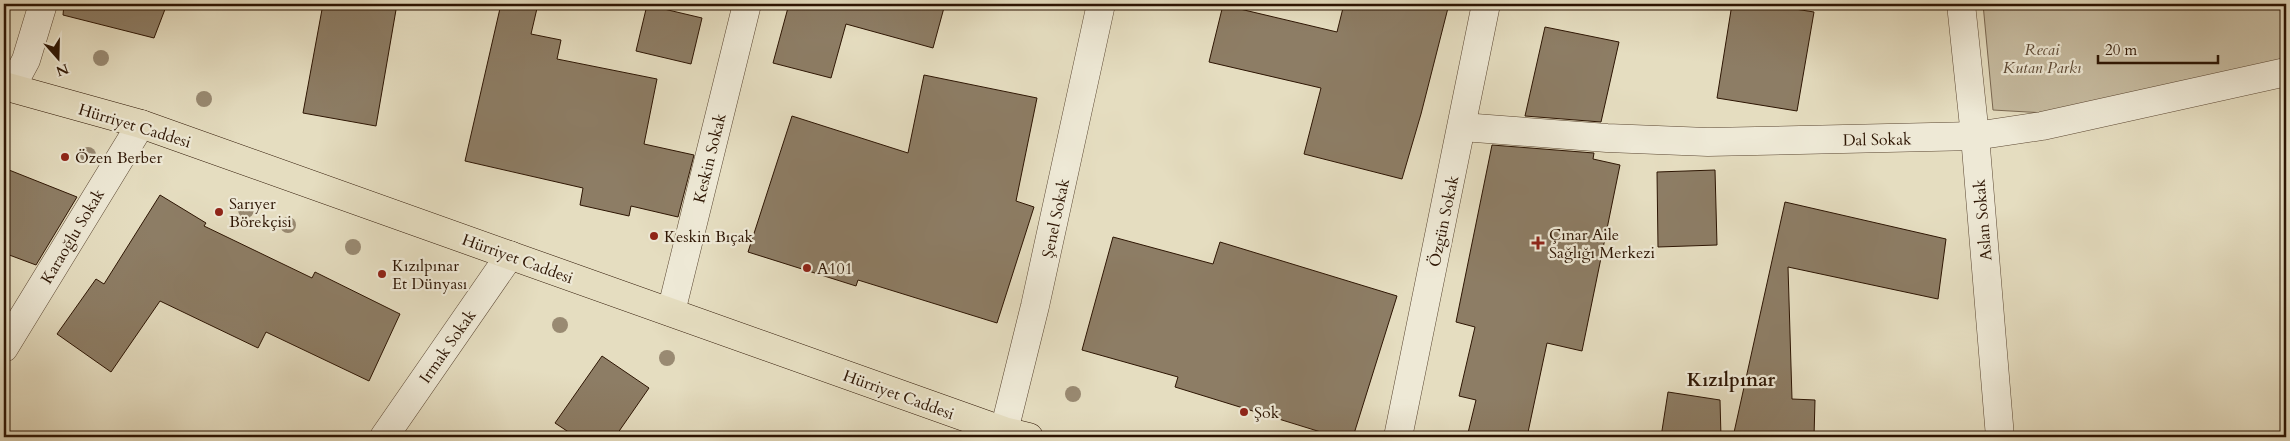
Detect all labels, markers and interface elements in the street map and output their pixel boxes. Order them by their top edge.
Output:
north arrow [32,32,82,82]
scale bar [2098,32,2218,64]
park label: Recai Kutan Parkı [2003,39,2082,79]
text: 20 m [2105,40,2137,60]
text: N [53,59,71,81]
street label: Hürriyet Caddesi [76,98,194,154]
street label: Keskin Sokak [688,111,732,205]
street label: Dal Sokak [1842,128,1912,152]
place label: Özen Berber [75,147,162,169]
marker: Özen Berber [59,151,71,163]
street label: Özgün Sokak [1424,173,1464,269]
street label: Şenel Sokak [1037,176,1075,260]
street label: Aslan Sokak [1968,178,1998,262]
street label: Karaoğlu Sokak [36,185,110,288]
place label: Sarıyer Börekçisi [229,193,292,233]
marker: Sarıyer Börekçisi [213,206,225,218]
place label: Çınar Aile Sağlığı Merkezi [1549,224,1655,264]
place label: Keskin Bıçak [664,226,754,248]
street label: Hürriyet Caddesi [459,229,577,289]
marker: Keskin Bıçak [648,230,660,242]
marker: Çınar Aile Sağlığı Merkezi [1531,236,1545,250]
place label: Kızılpınar Et Dünyası [392,255,468,295]
place label: A101 [817,258,853,280]
marker: A101 [801,262,813,274]
marker: Kızılpınar Et Dünyası [376,268,388,280]
street label: Irmak Sokak [414,305,482,388]
street label: Hürriyet Caddesi [840,365,958,425]
district label: Kızılpınar [1687,367,1776,393]
place label: Şok [1254,402,1280,424]
marker: Şok [1238,406,1250,418]

